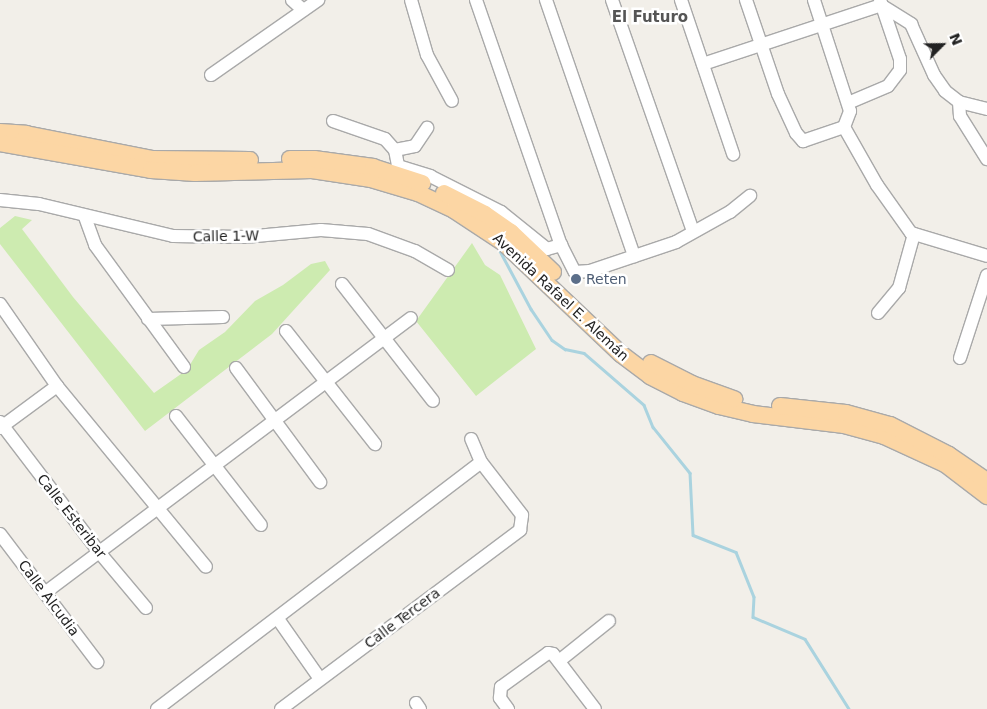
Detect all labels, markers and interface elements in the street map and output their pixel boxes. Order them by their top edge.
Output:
district label: El Futuro [612,9,688,27]
north arrow [917,20,967,70]
text: N [946,31,965,48]
street label: Calle 1-W [193,227,259,245]
street label: Avenida Rafael E. Alemán [490,230,632,364]
place label: Reten [586,271,627,287]
marker: Reten [570,273,582,285]
street label: Calle Esteribar [34,471,110,561]
street label: Calle Alcudia [15,557,83,639]
street label: Calle Tercera [361,584,443,652]

